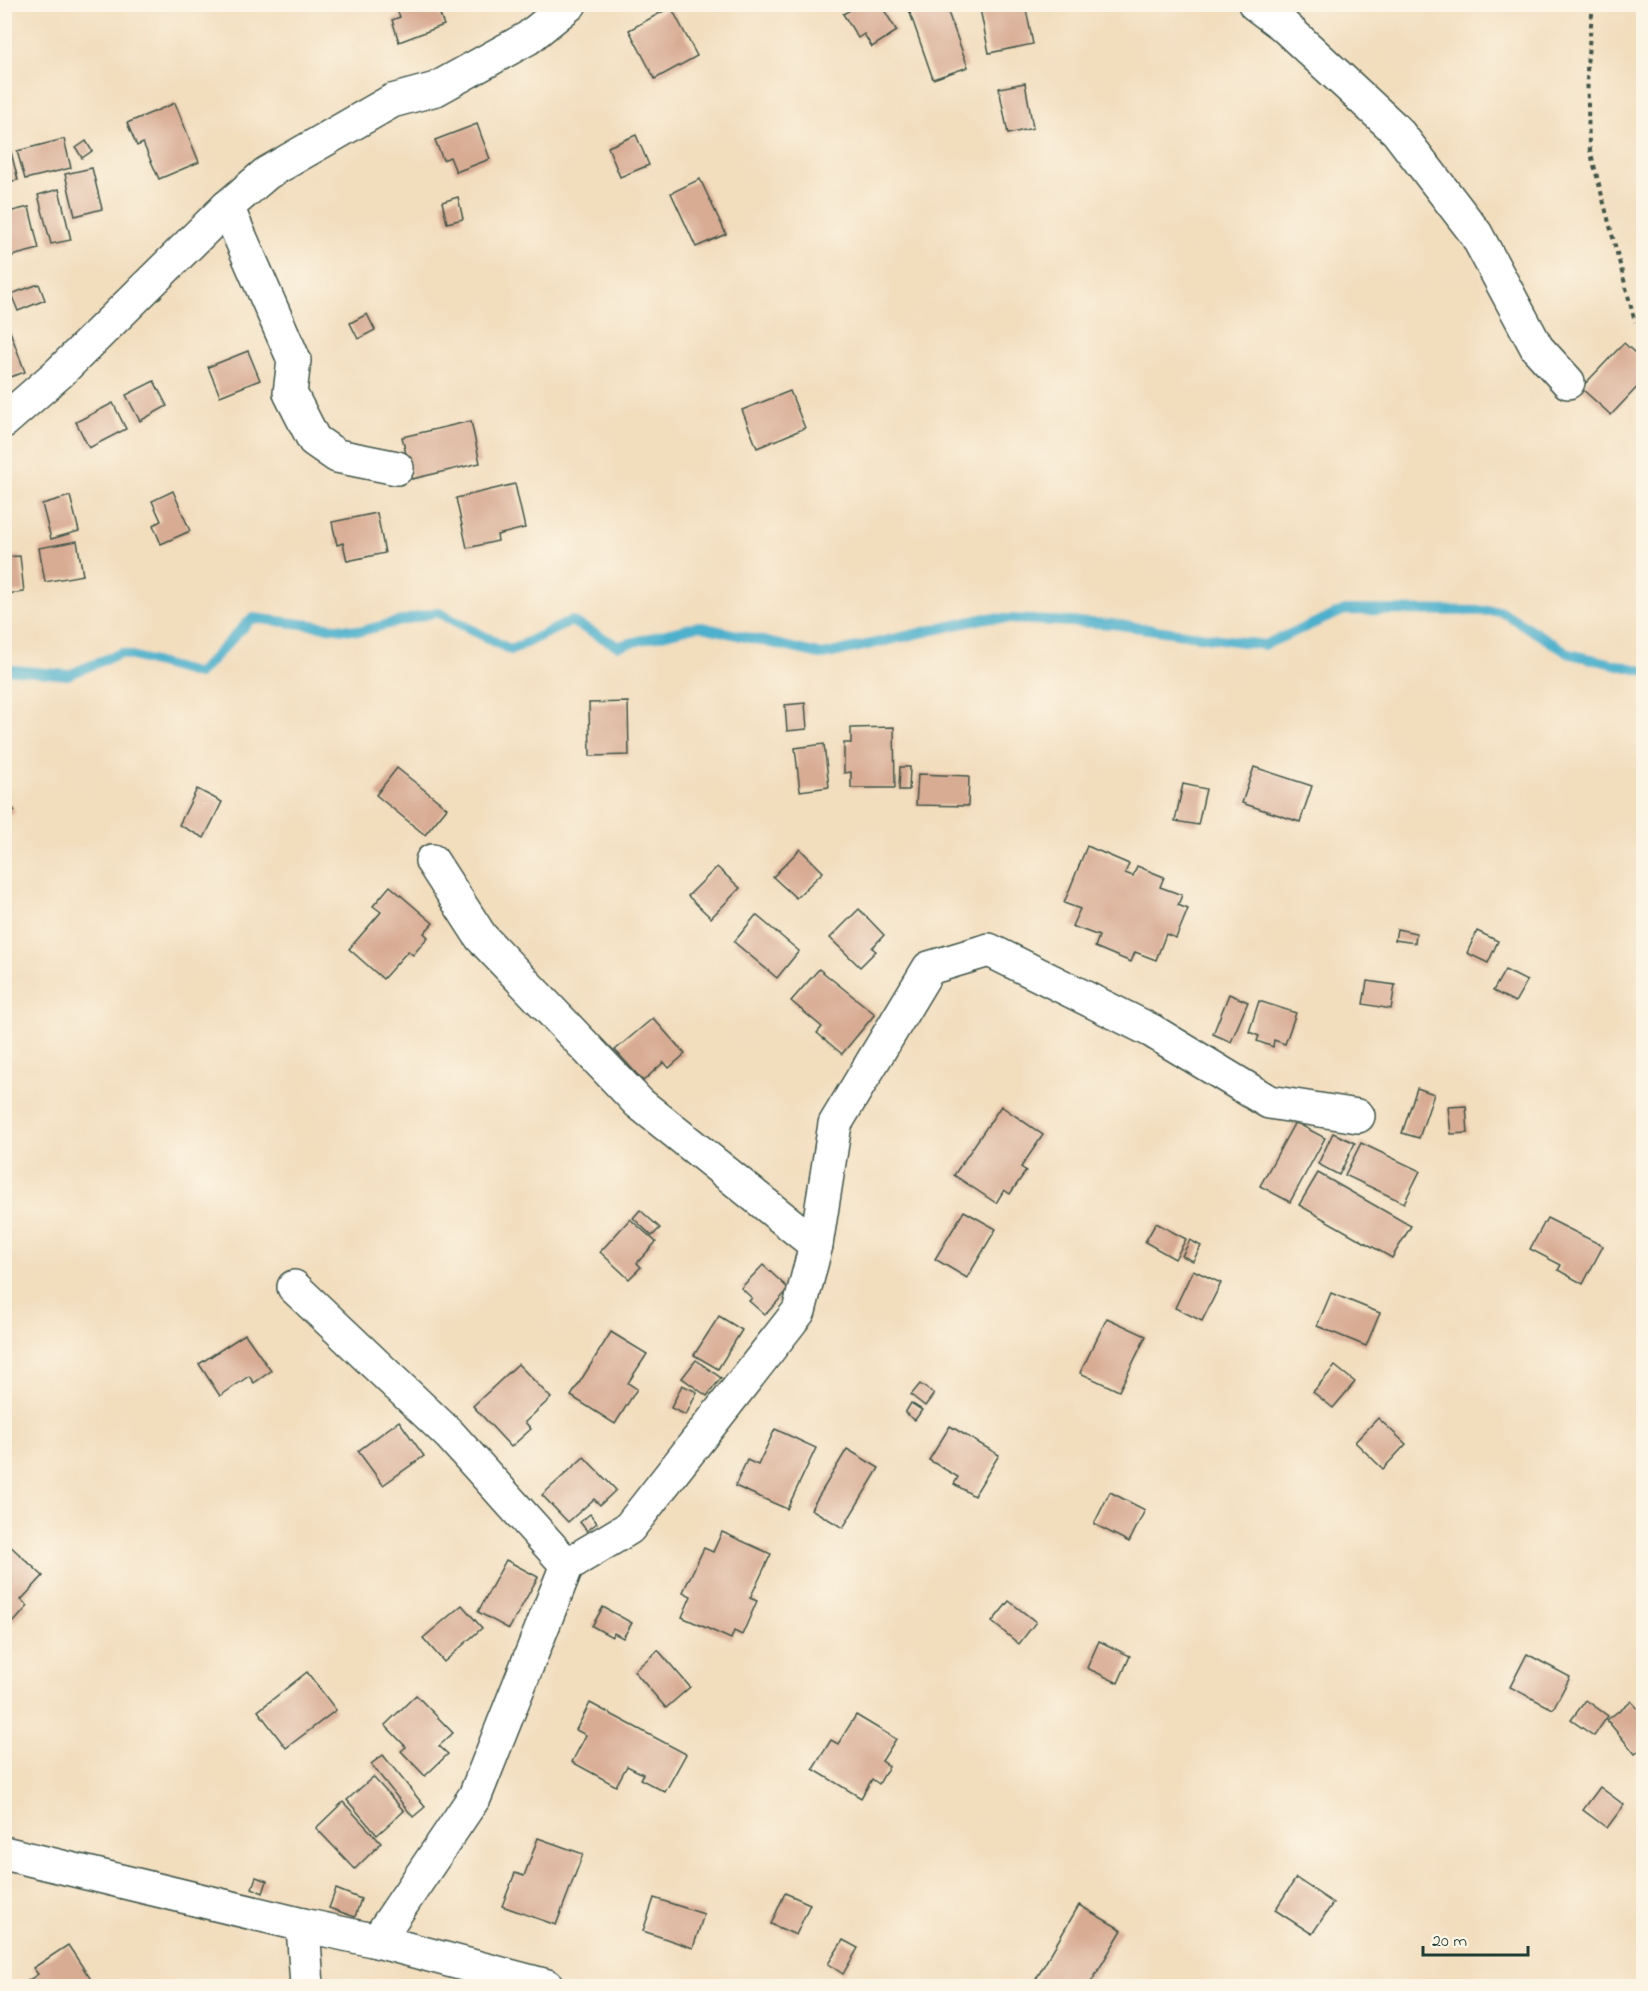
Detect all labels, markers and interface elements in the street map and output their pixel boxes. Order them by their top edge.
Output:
scale bar [1423,1919,1528,1957]
text: 20 m [1432,1929,1467,1955]

